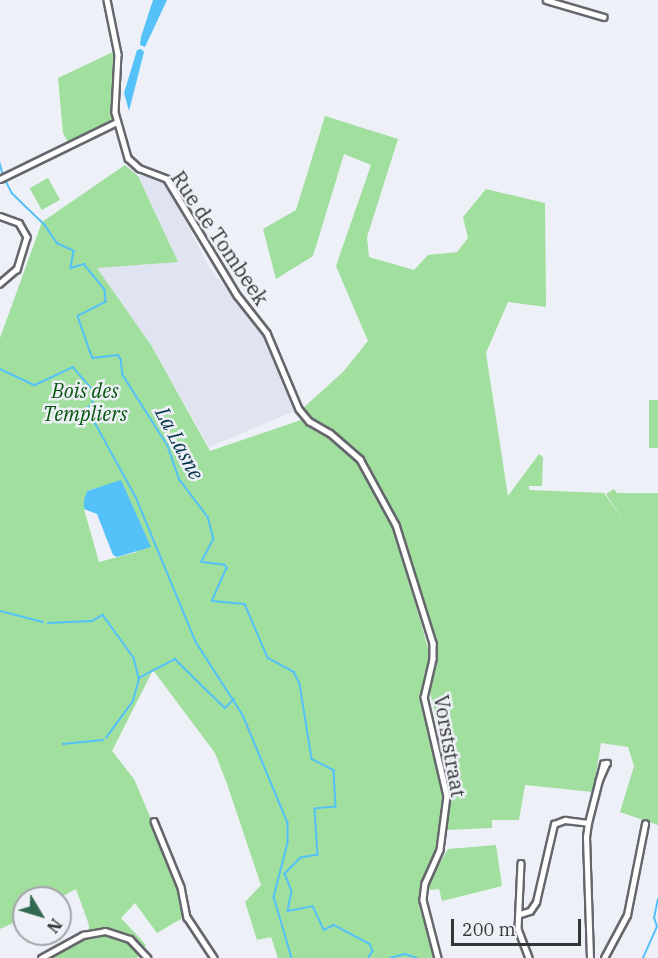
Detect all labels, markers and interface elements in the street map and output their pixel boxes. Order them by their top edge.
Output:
street label: Rue de Tombeek [166,166,274,310]
park label: Bois des Templiers [43,378,127,425]
water label: La Lasne [150,402,210,484]
street label: Vorststraat [429,693,471,799]
north arrow [12,886,72,946]
scale bar [454,907,584,945]
text: N [43,915,66,937]
text: 200 m [462,918,516,941]

